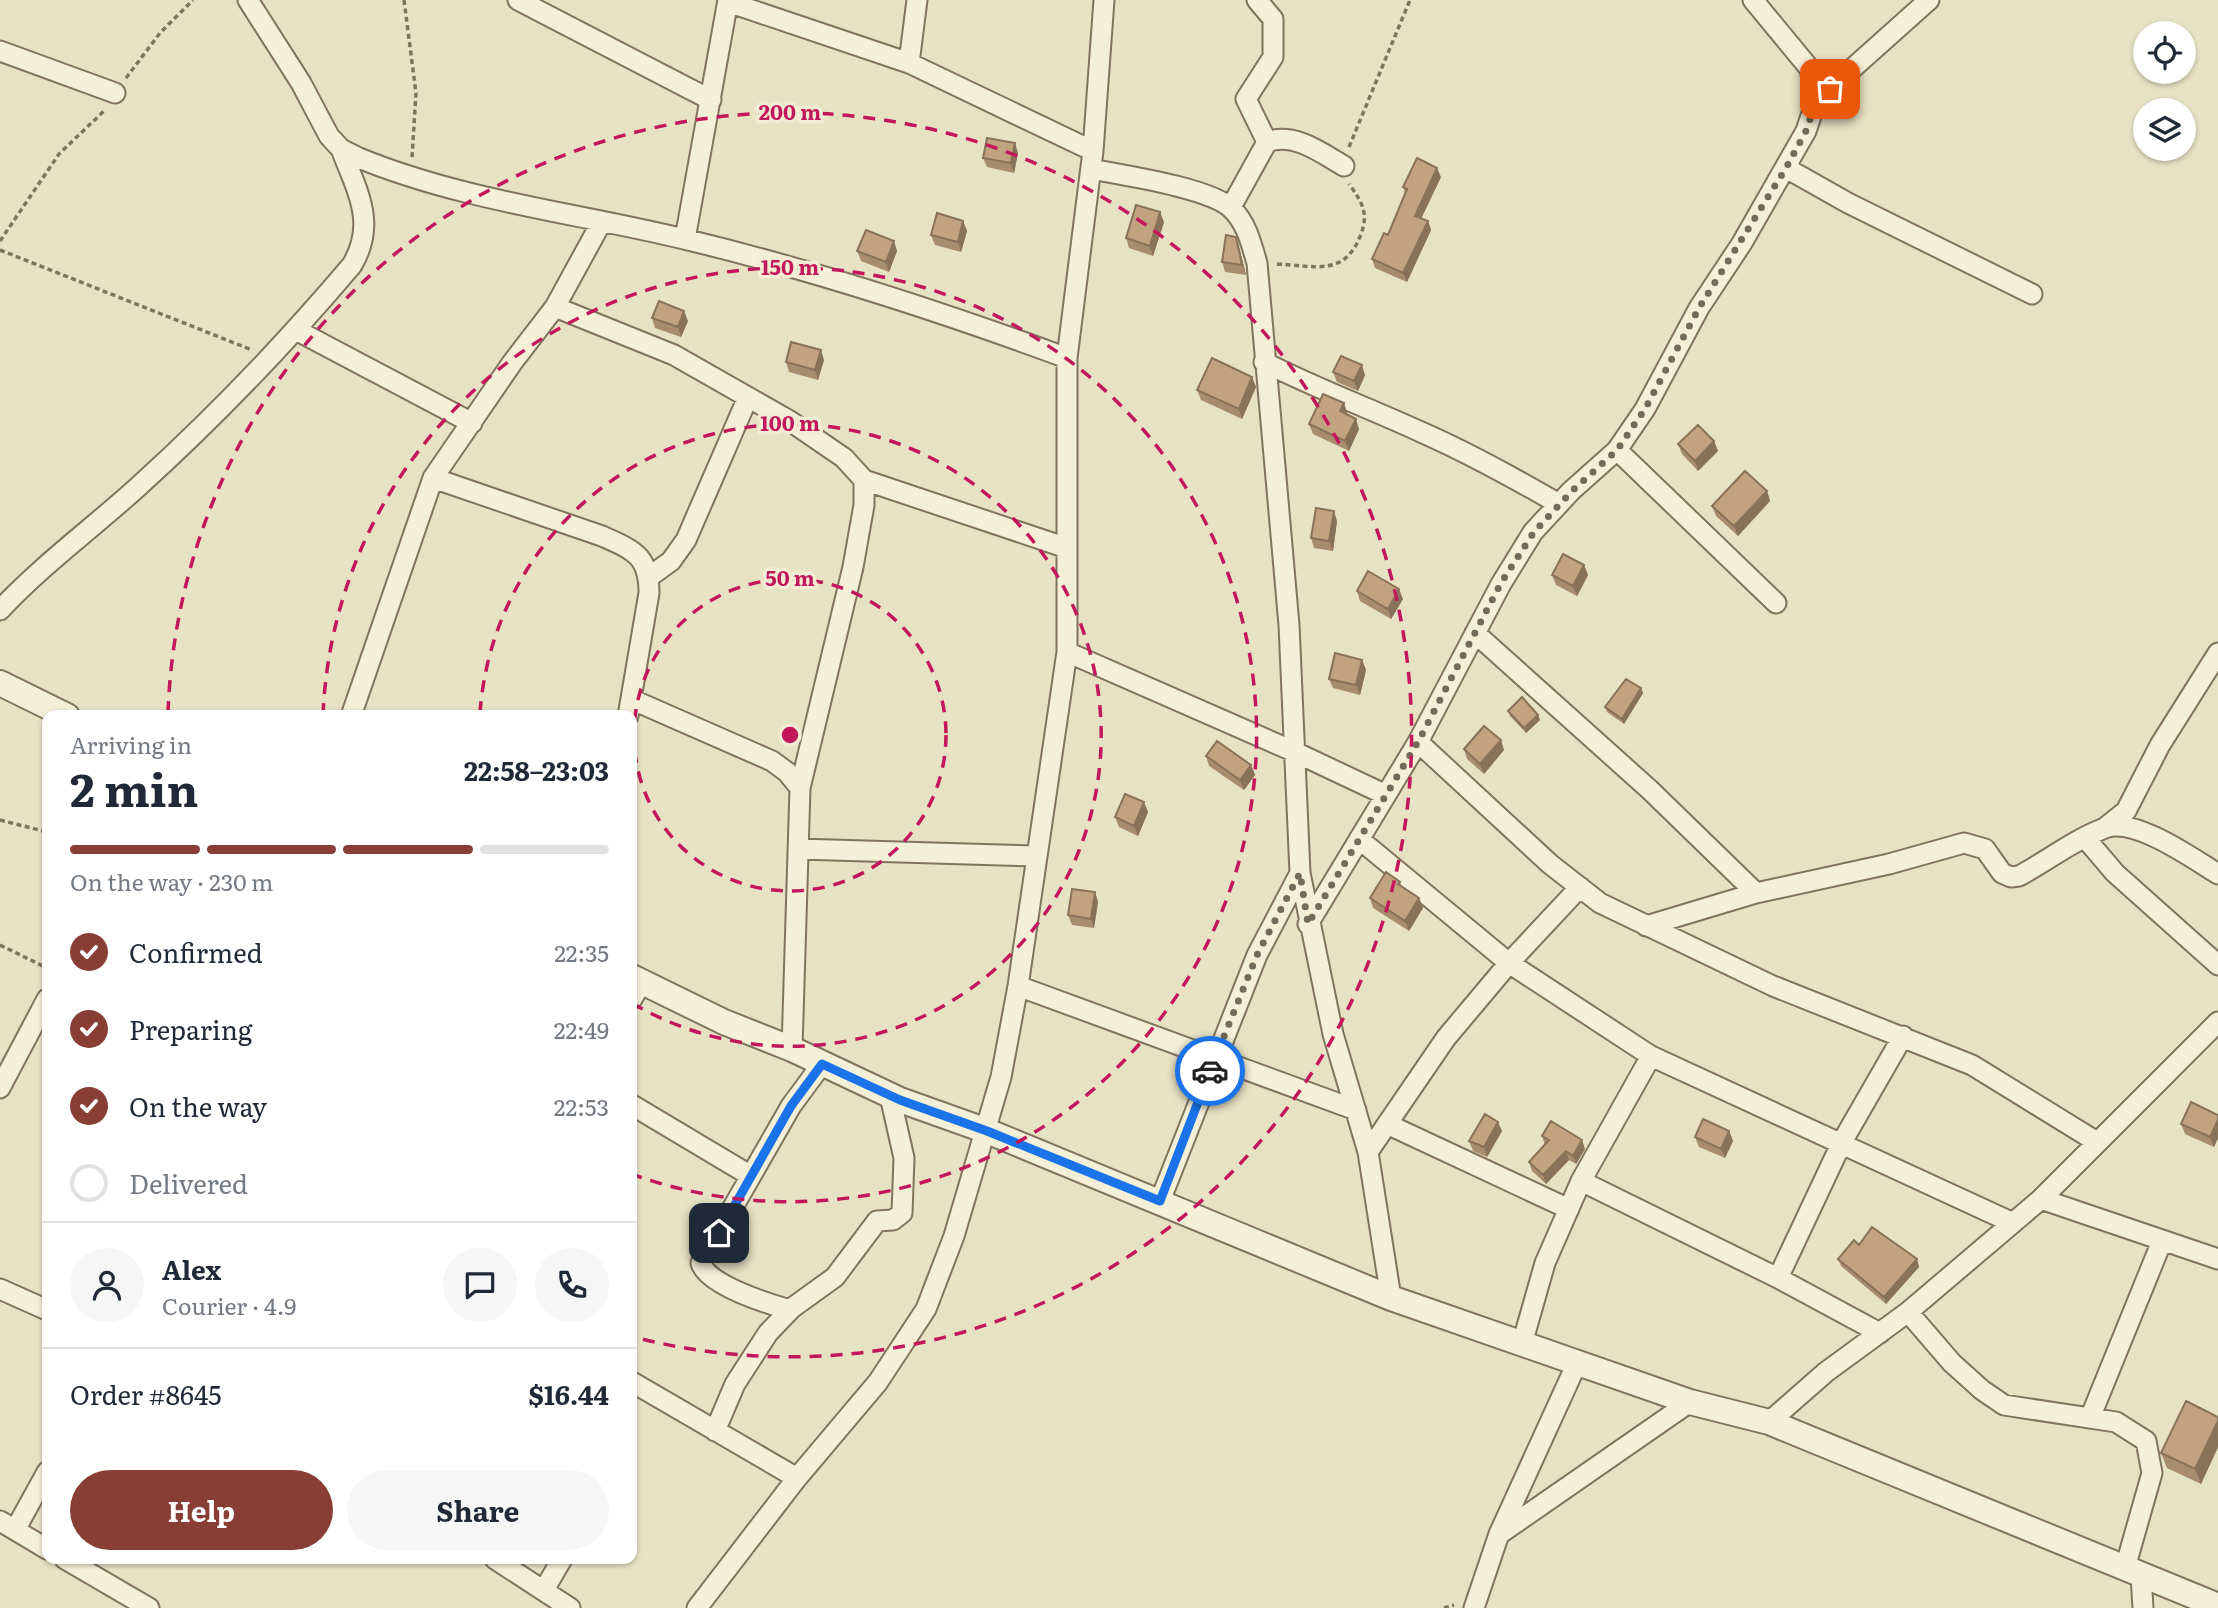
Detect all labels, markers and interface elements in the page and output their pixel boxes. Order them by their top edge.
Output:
map controls [2133,21,2196,161]
button: locate [2133,21,2196,84]
pin [1800,59,1860,119]
icon: bag [1811,70,1849,108]
text: 200 m [759,95,821,126]
button: layers [2133,98,2196,161]
text: 150 m [761,250,819,281]
text: 100 m [760,406,820,437]
text: 50 m [765,561,815,592]
centre of rings [778,723,802,747]
text: Arriving in [70,727,192,761]
text: 22:58–23:03 [464,750,609,789]
text: 2 min [70,753,199,821]
text: On the way · 230 m [70,864,273,898]
text: Confirmed [129,932,263,971]
icon: check [70,933,108,971]
text: 22:35 [554,935,609,969]
text: Preparing [129,1009,252,1048]
icon: check [70,1010,108,1048]
text: 22:49 [554,1012,609,1046]
courier [1175,1036,1245,1106]
icon: car [1191,1052,1229,1090]
text: On the way [129,1086,267,1125]
icon: check [70,1087,108,1125]
text: 22:53 [554,1089,609,1123]
text: Delivered [129,1163,248,1202]
pin [689,1203,749,1263]
icon: home [700,1214,738,1252]
button: person [70,1248,144,1322]
button: chat [443,1248,517,1322]
button: phone [535,1248,609,1322]
text: Alex [162,1249,221,1288]
text: Courier · 4.9 [162,1288,296,1322]
text: Order #8645 [70,1374,222,1413]
text: $16.44 [528,1374,609,1413]
button: Help [70,1470,333,1550]
button: Share [347,1470,609,1550]

